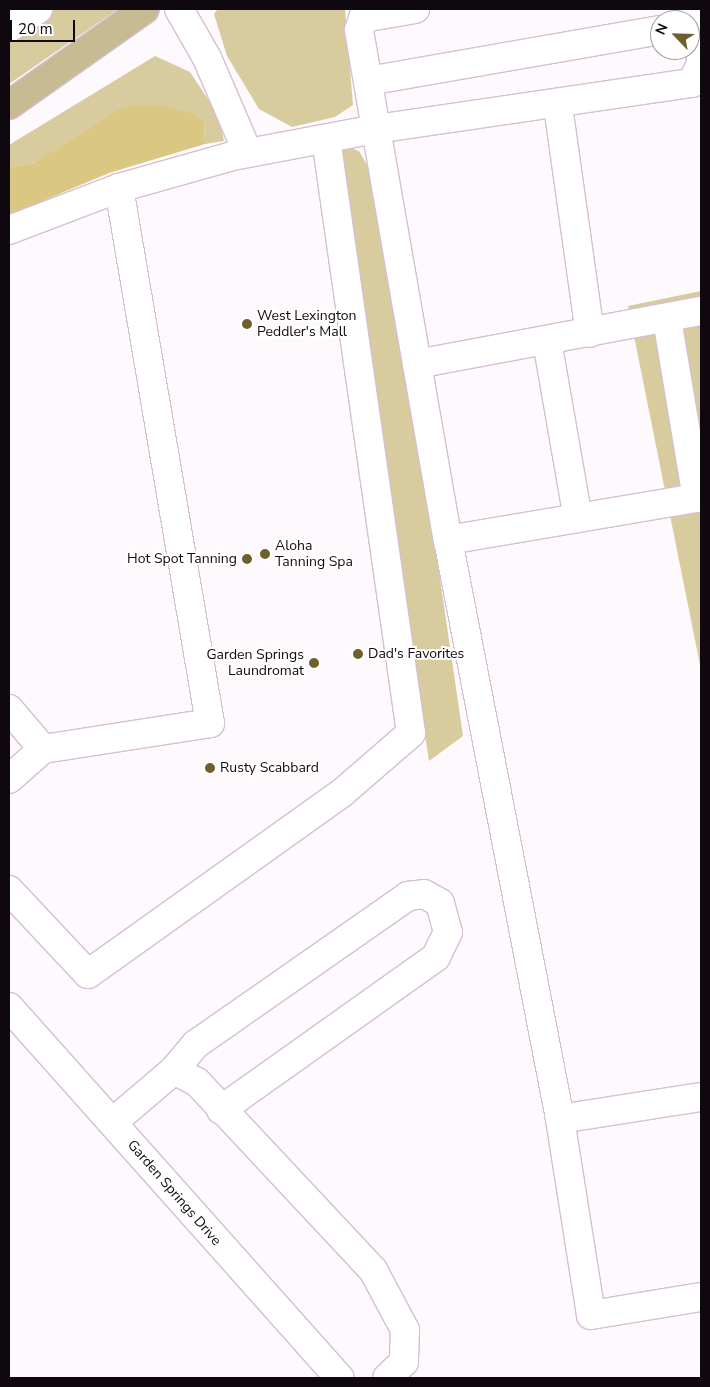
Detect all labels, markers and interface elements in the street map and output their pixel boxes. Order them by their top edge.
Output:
scale bar [12,10,78,42]
north arrow [650,10,700,60]
text: 20 m [18,19,53,39]
text: N [651,20,673,38]
place label: West Lexington Peddler's Mall [257,308,356,341]
marker: West Lexington Peddler's Mall [241,318,253,330]
place label: Aloha Tanning Spa [275,538,353,570]
marker: Aloha Tanning Spa [259,548,271,560]
place label: Hot Spot Tanning [127,551,237,567]
marker: Hot Spot Tanning [241,553,253,565]
place label: Dad's Favorites [368,646,464,662]
place label: Garden Springs Laundromat [206,647,304,680]
marker: Dad's Favorites [352,648,364,660]
marker: Garden Springs Laundromat [308,657,320,669]
place label: Rusty Scabbard [220,760,319,776]
marker: Rusty Scabbard [204,762,216,774]
street label: Garden Springs Drive [124,1137,224,1249]

